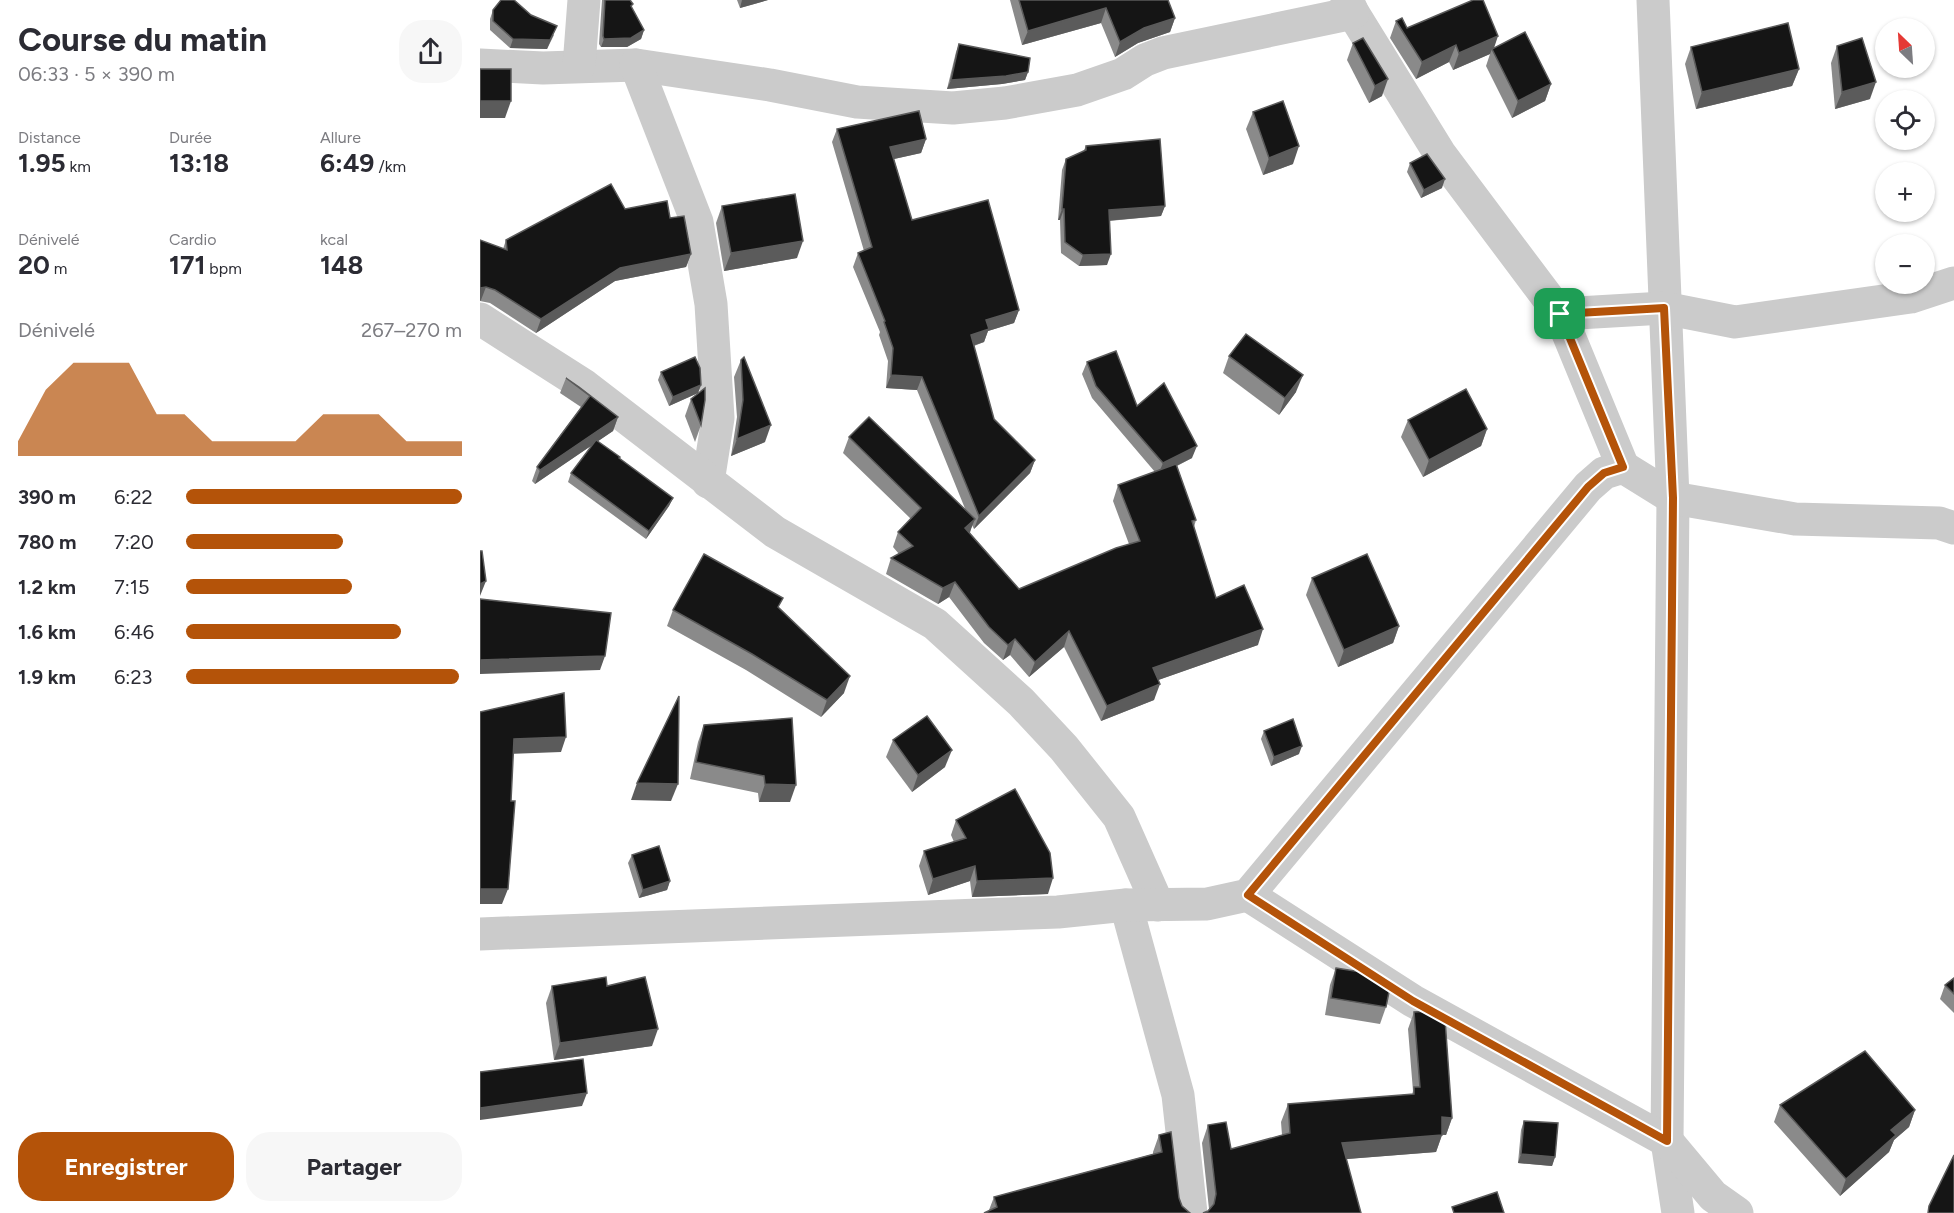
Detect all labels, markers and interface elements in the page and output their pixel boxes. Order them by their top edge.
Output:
north arrow [1875,18,1935,78]
map controls [1875,18,1935,294]
text: Course du matin [18,20,267,59]
button: share [399,20,462,83]
text: 06:33 · 5 × 390 m [18,62,175,86]
button: locate [1875,90,1935,150]
text: Distance [18,128,81,147]
text: Durée [169,128,212,147]
text: Allure [320,128,361,147]
text: 1.95 [18,147,66,179]
text: 13:18 [169,147,229,179]
text: 6:49 [320,147,374,179]
text: km [66,157,91,176]
text: /km [374,157,406,176]
button: + [1875,162,1935,222]
text: Dénivelé [18,230,80,249]
text: Cardio [169,230,216,249]
text: kcal [320,230,348,249]
button: − [1875,234,1935,294]
text: 20 [18,249,50,281]
text: 171 [169,249,205,281]
text: 148 [320,249,363,281]
text: m [50,259,67,278]
text: bpm [205,259,242,278]
pin [1534,288,1585,339]
icon: arrive [1543,297,1576,330]
text: Dénivelé [18,318,95,342]
text: 267–270 m [361,318,462,342]
text: 390 m [18,485,76,509]
text: 6:22 [114,485,153,509]
text: 780 m [18,530,77,554]
text: 7:20 [114,530,154,554]
text: 1.2 km [18,575,76,599]
text: 7:15 [114,575,150,599]
text: 1.6 km [18,620,76,644]
text: 6:46 [114,620,154,644]
text: 1.9 km [18,665,76,689]
text: 6:23 [114,665,152,689]
button: Enregistrer [18,1132,234,1201]
button: Partager [246,1132,462,1201]

